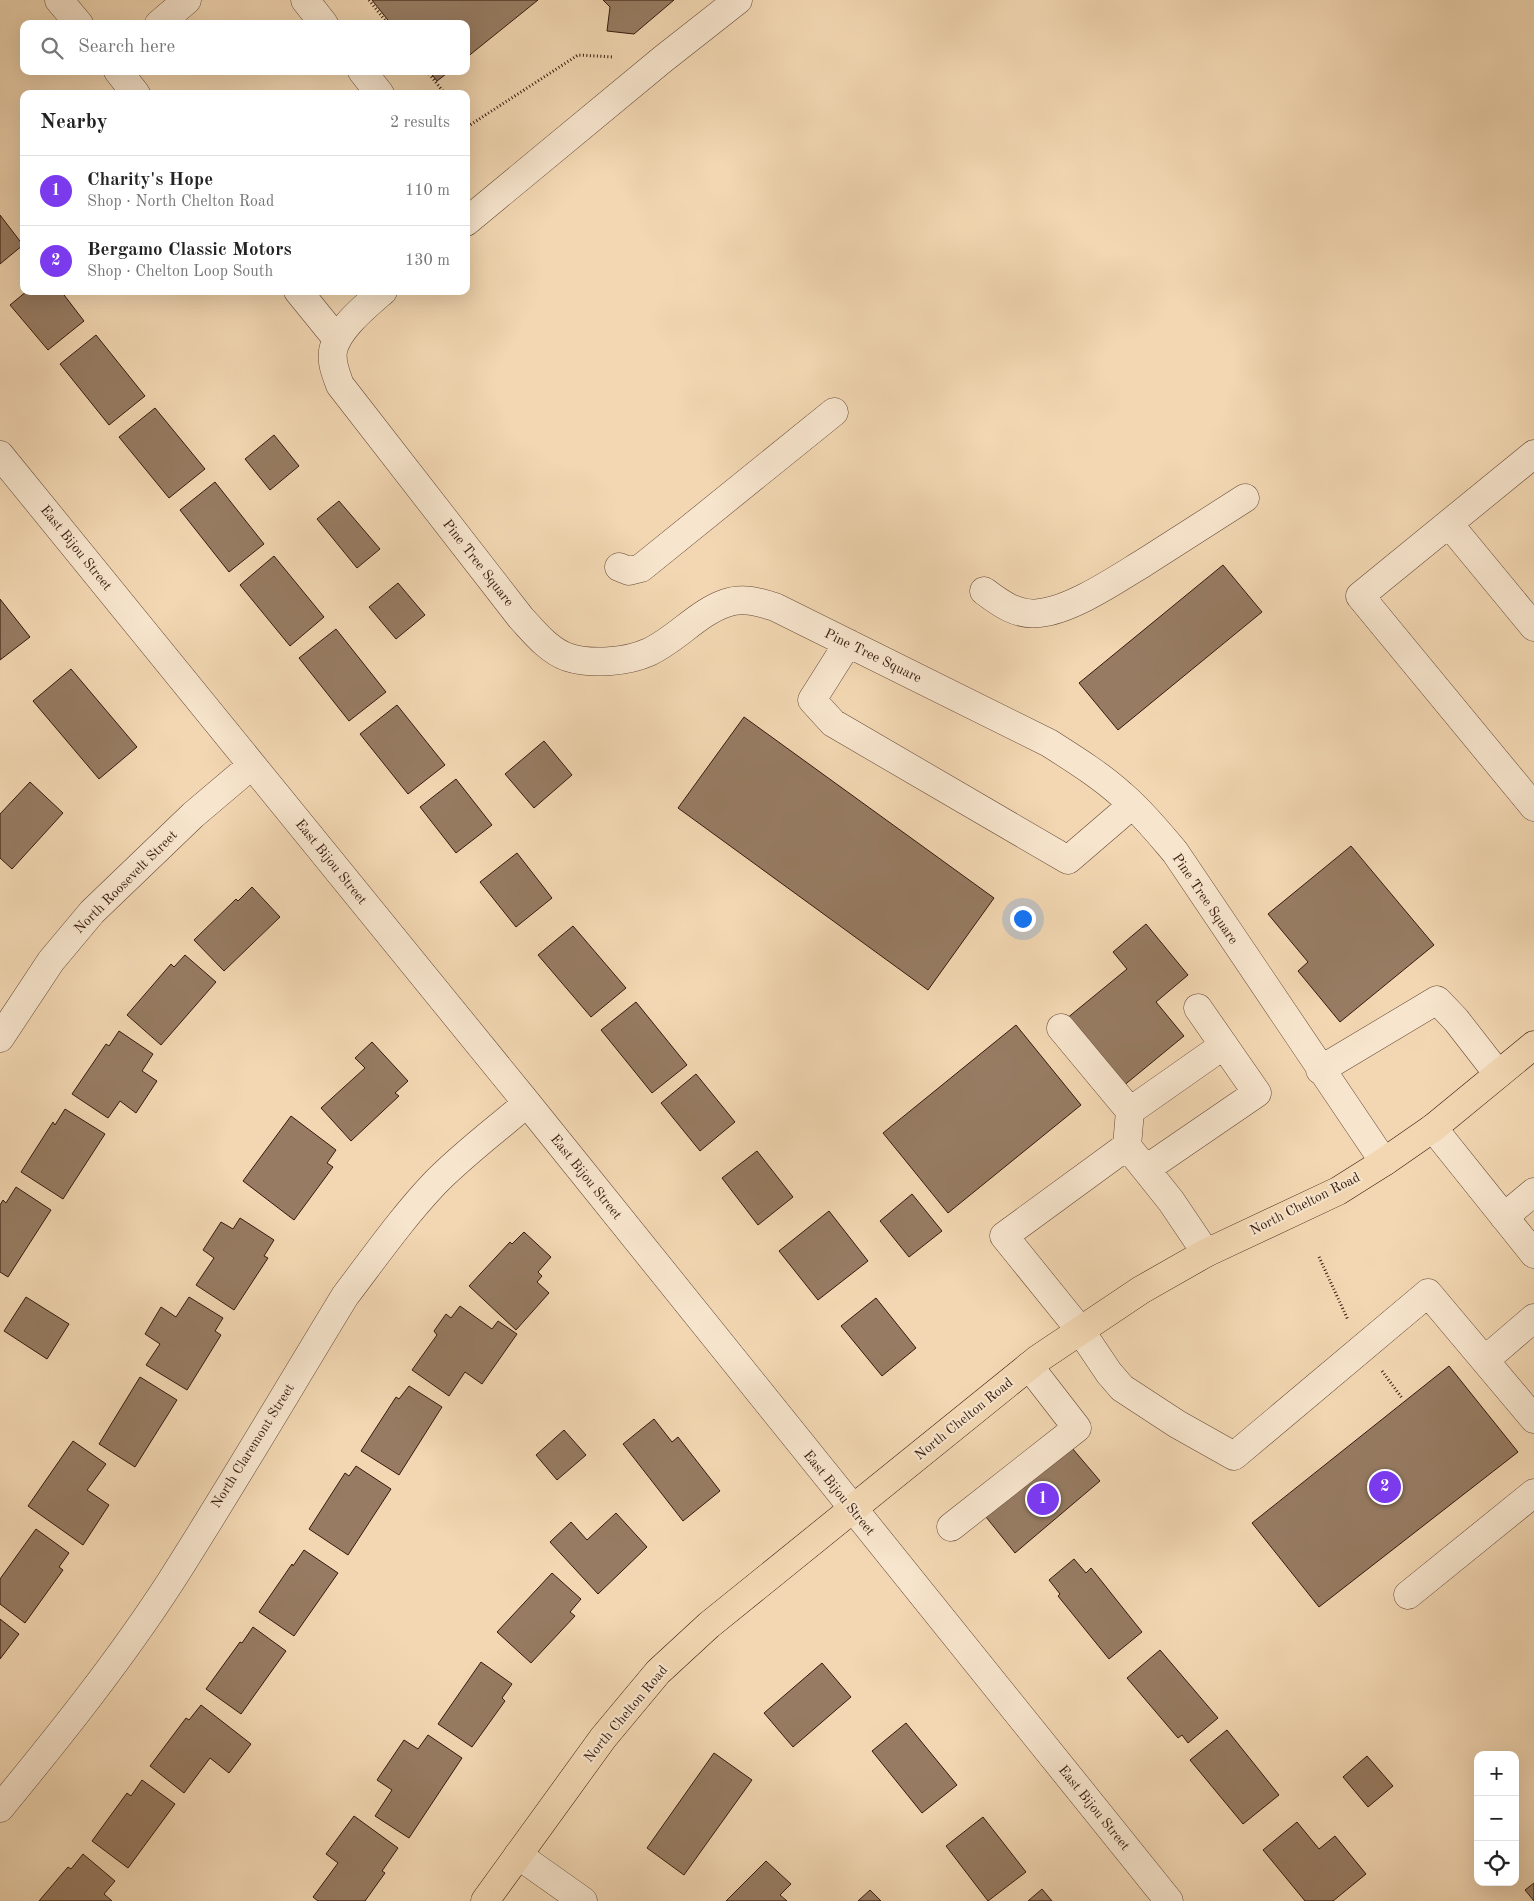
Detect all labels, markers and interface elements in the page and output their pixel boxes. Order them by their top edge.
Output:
search box [20,20,470,75]
icon: search [38,34,66,62]
text: Search here [78,38,175,57]
text: Nearby [40,112,108,133]
text: 2 results [390,115,450,131]
text: Charity's Hope [87,171,213,190]
text: 1 [51,183,61,199]
text: 110 m [405,183,450,199]
text: Shop · North Chelton Road [87,194,274,210]
text: Bergamo Classic Motors [87,241,292,260]
text: 2 [51,253,61,269]
text: 130 m [405,253,450,269]
text: Shop · Chelton Loop South [87,264,273,280]
street label: East Bijou Street [38,503,114,593]
street label: Pine Tree Square [440,517,516,609]
street label: Pine Tree Square [822,626,924,686]
street label: East Bijou Street [293,817,369,907]
street label: North Roosevelt Street [72,828,180,936]
street label: Pine Tree Square [1170,851,1240,947]
your location [1010,906,1036,932]
street label: East Bijou Street [548,1132,624,1222]
street label: North Chelton Road [1248,1170,1362,1238]
street label: North Chelton Road [912,1375,1016,1463]
street label: North Claremont Street [209,1381,297,1511]
street label: East Bijou Street [801,1448,877,1538]
pin: 2 [1369,1468,1401,1506]
pin: 1 [1027,1480,1059,1518]
street label: North Chelton Road [582,1663,670,1765]
map controls [1474,1751,1519,1886]
button: + [1474,1751,1519,1796]
street label: East Bijou Street [1056,1763,1132,1853]
button: − [1474,1796,1519,1841]
button: locate [1474,1841,1519,1886]

